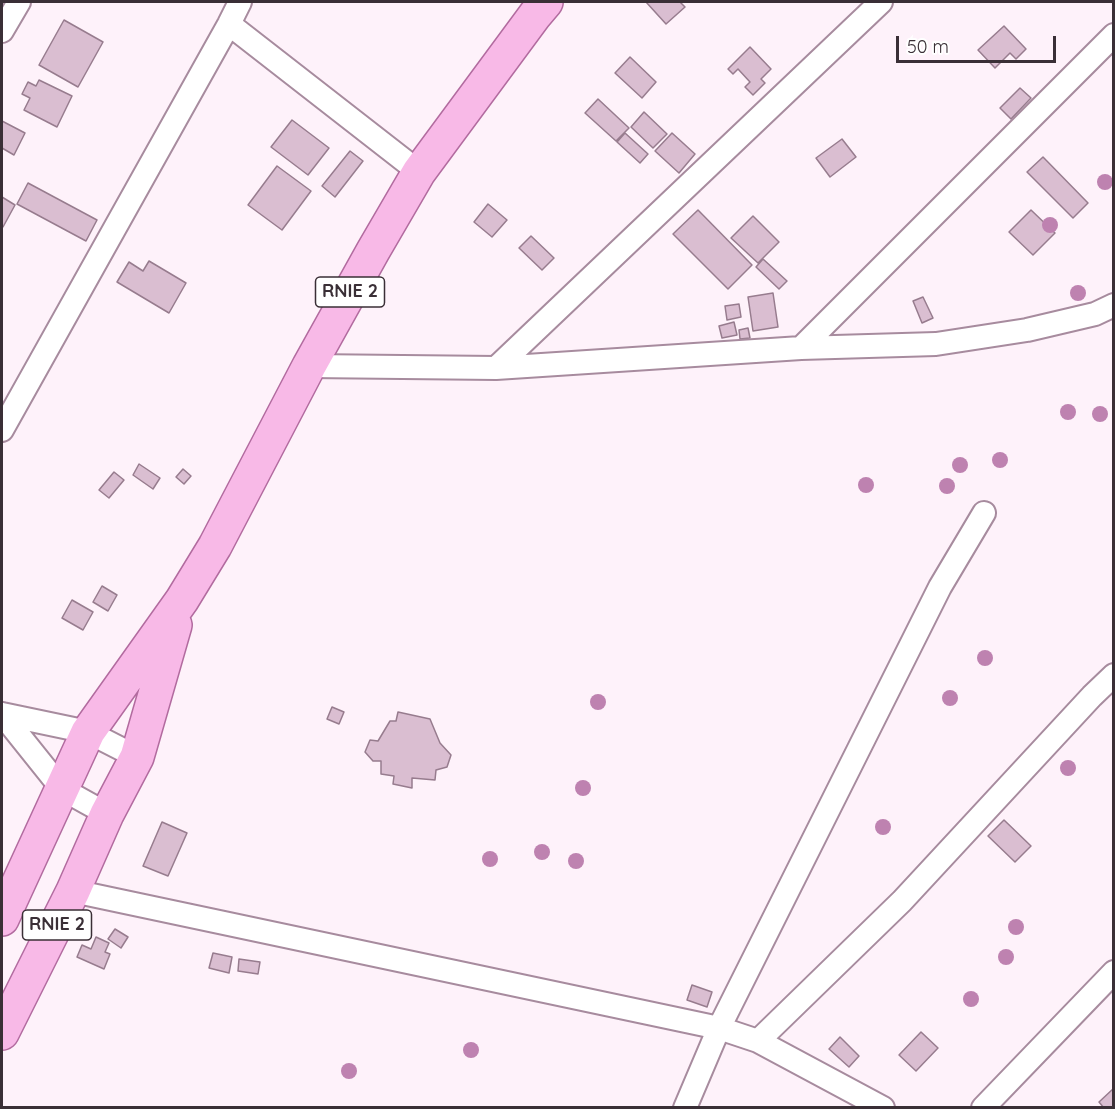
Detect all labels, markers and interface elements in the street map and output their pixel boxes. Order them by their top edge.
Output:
scale bar [899,24,1060,62]
text: 50 m [907,35,949,58]
road number: RNIE 2 [316,277,385,307]
road number: RNIE 2 [22,910,92,940]

